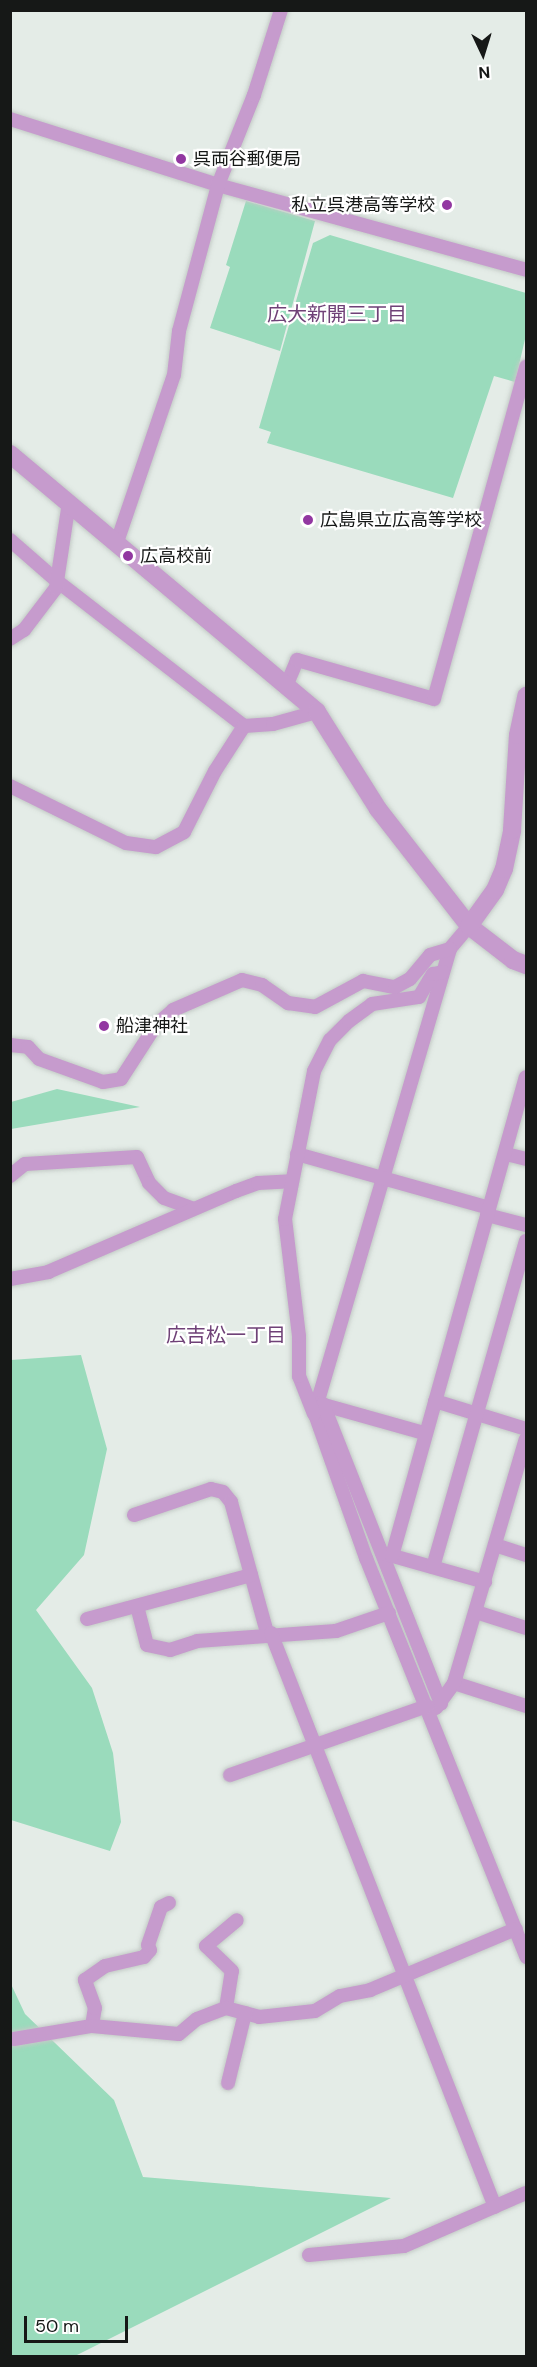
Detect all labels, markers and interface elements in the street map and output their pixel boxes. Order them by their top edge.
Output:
north arrow [453,24,513,84]
text: N [478,62,491,83]
place label: 呉両谷郵便局 [193,148,301,170]
marker: 呉両谷郵便局 [174,152,188,166]
place label: 私立呉港高等学校 [291,194,435,216]
marker: 私立呉港高等学校 [440,198,454,212]
district label: 広大新開三丁目 [267,302,407,326]
place label: 広島県立広高等学校 [320,509,482,531]
marker: 広島県立広高等学校 [301,513,315,527]
place label: 広高校前 [140,545,212,567]
marker: 広高校前 [121,549,135,563]
place label: 船津神社 [116,1015,188,1037]
marker: 船津神社 [97,1019,111,1033]
district label: 広吉松一丁目 [166,1323,286,1347]
scale bar [27,2304,130,2342]
text: 50 m [35,2314,79,2338]

